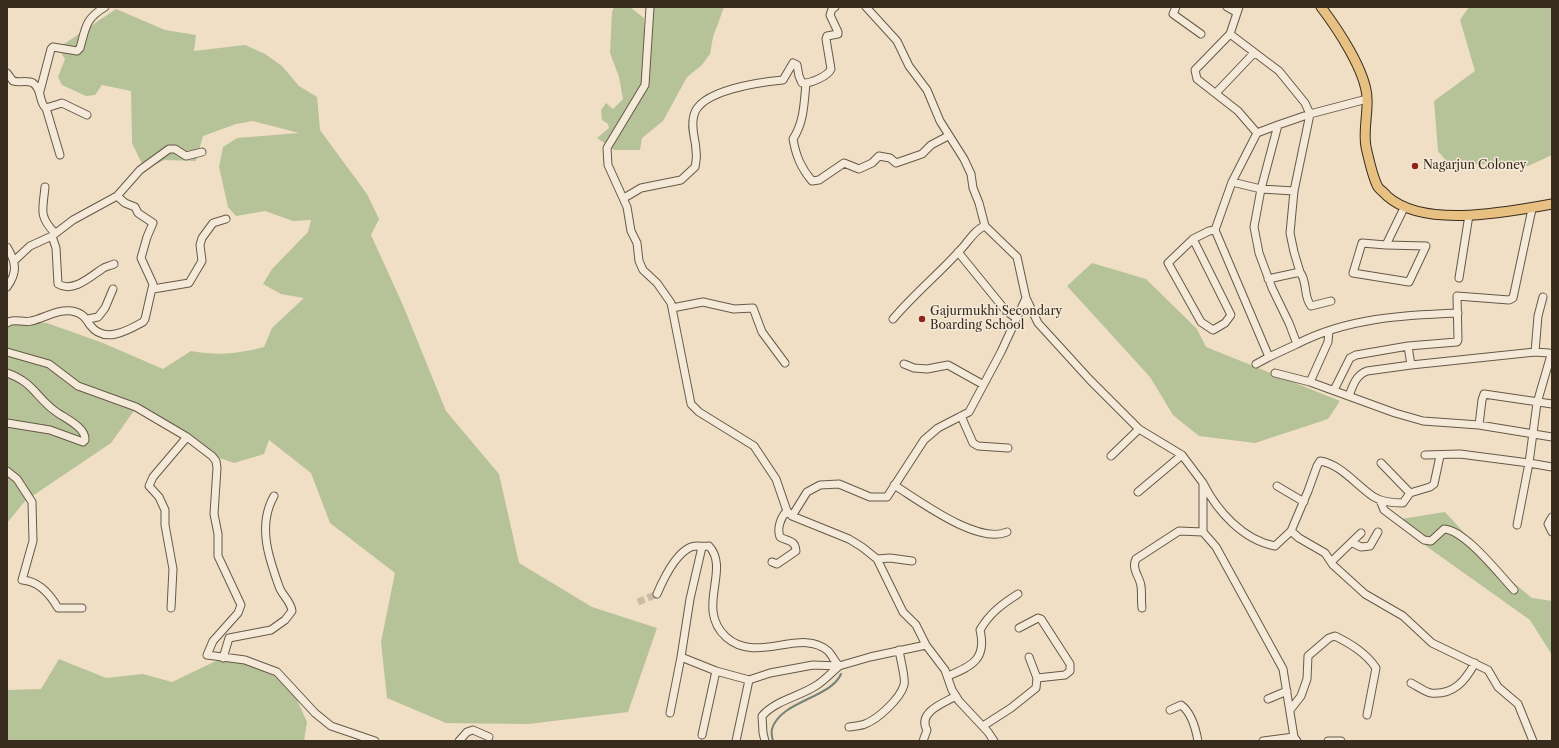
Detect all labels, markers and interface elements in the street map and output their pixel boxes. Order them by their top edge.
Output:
place label: Nagarjun Coloney [1423,159,1526,173]
marker: Nagarjun Coloney [1410,161,1420,171]
place label: Gajurmukhi Secondary Boarding School [930,305,1062,333]
marker: Gajurmukhi Secondary Boarding School [917,314,927,324]

